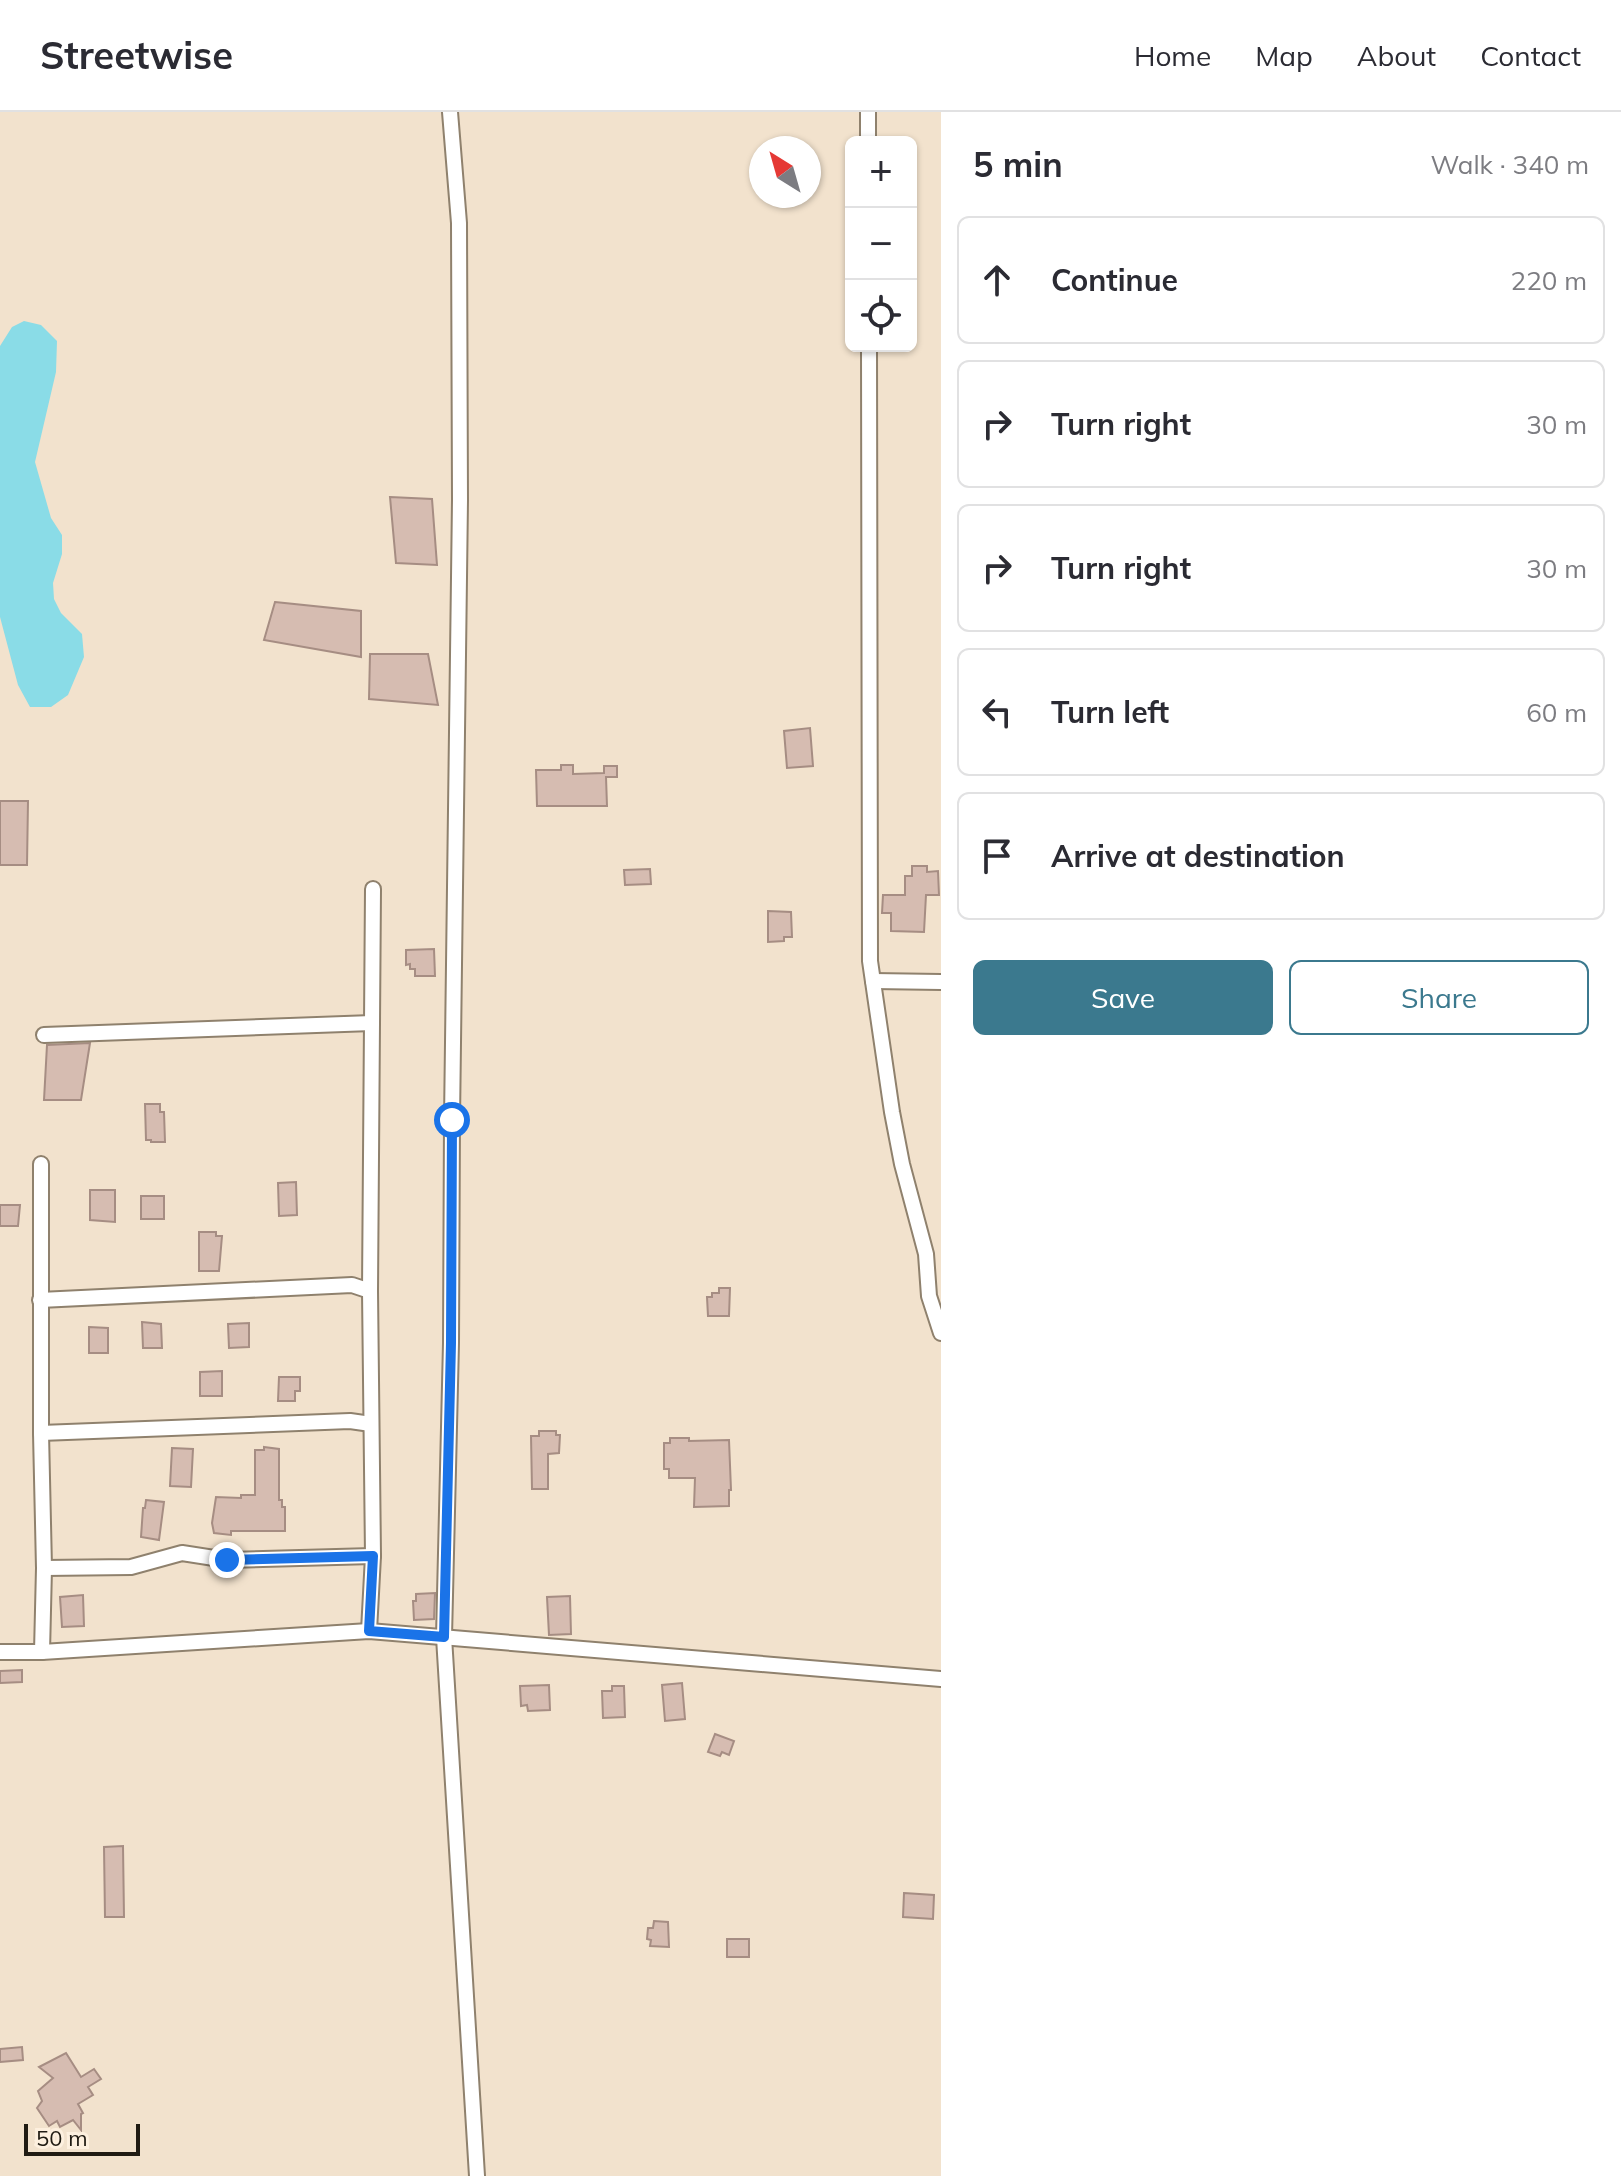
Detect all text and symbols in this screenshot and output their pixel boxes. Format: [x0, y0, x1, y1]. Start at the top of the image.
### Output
text: Streetwise [40, 31, 233, 79]
text: Home [1134, 38, 1211, 73]
text: Map [1255, 38, 1313, 73]
text: About [1357, 38, 1436, 73]
text: Contact [1480, 38, 1581, 73]
north arrow [749, 136, 821, 208]
map controls [845, 136, 917, 352]
button: + [845, 136, 917, 208]
text: 5 min [973, 143, 1063, 186]
text: Walk · 340 m [1430, 148, 1589, 181]
button: − [845, 208, 917, 280]
icon: ahead [975, 258, 1019, 302]
text: Continue [1051, 261, 1178, 299]
text: 220 m [1511, 264, 1587, 297]
button: locate [845, 280, 917, 352]
icon: right [975, 402, 1019, 446]
text: Turn right [1051, 405, 1191, 443]
text: 30 m [1526, 408, 1587, 441]
icon: right [975, 546, 1019, 590]
text: Turn right [1051, 549, 1191, 587]
text: 30 m [1526, 552, 1587, 585]
icon: left [975, 690, 1019, 734]
text: Turn left [1051, 693, 1169, 731]
text: 60 m [1526, 696, 1587, 729]
icon: arrive [975, 834, 1019, 878]
text: Arrive at destination [1051, 837, 1345, 875]
button: Save [973, 960, 1273, 1035]
button: Share [1289, 960, 1589, 1035]
route start [434, 1102, 470, 1138]
route end [209, 1542, 245, 1578]
scale bar [24, 2120, 140, 2156]
text: 50 m [36, 2124, 87, 2152]

